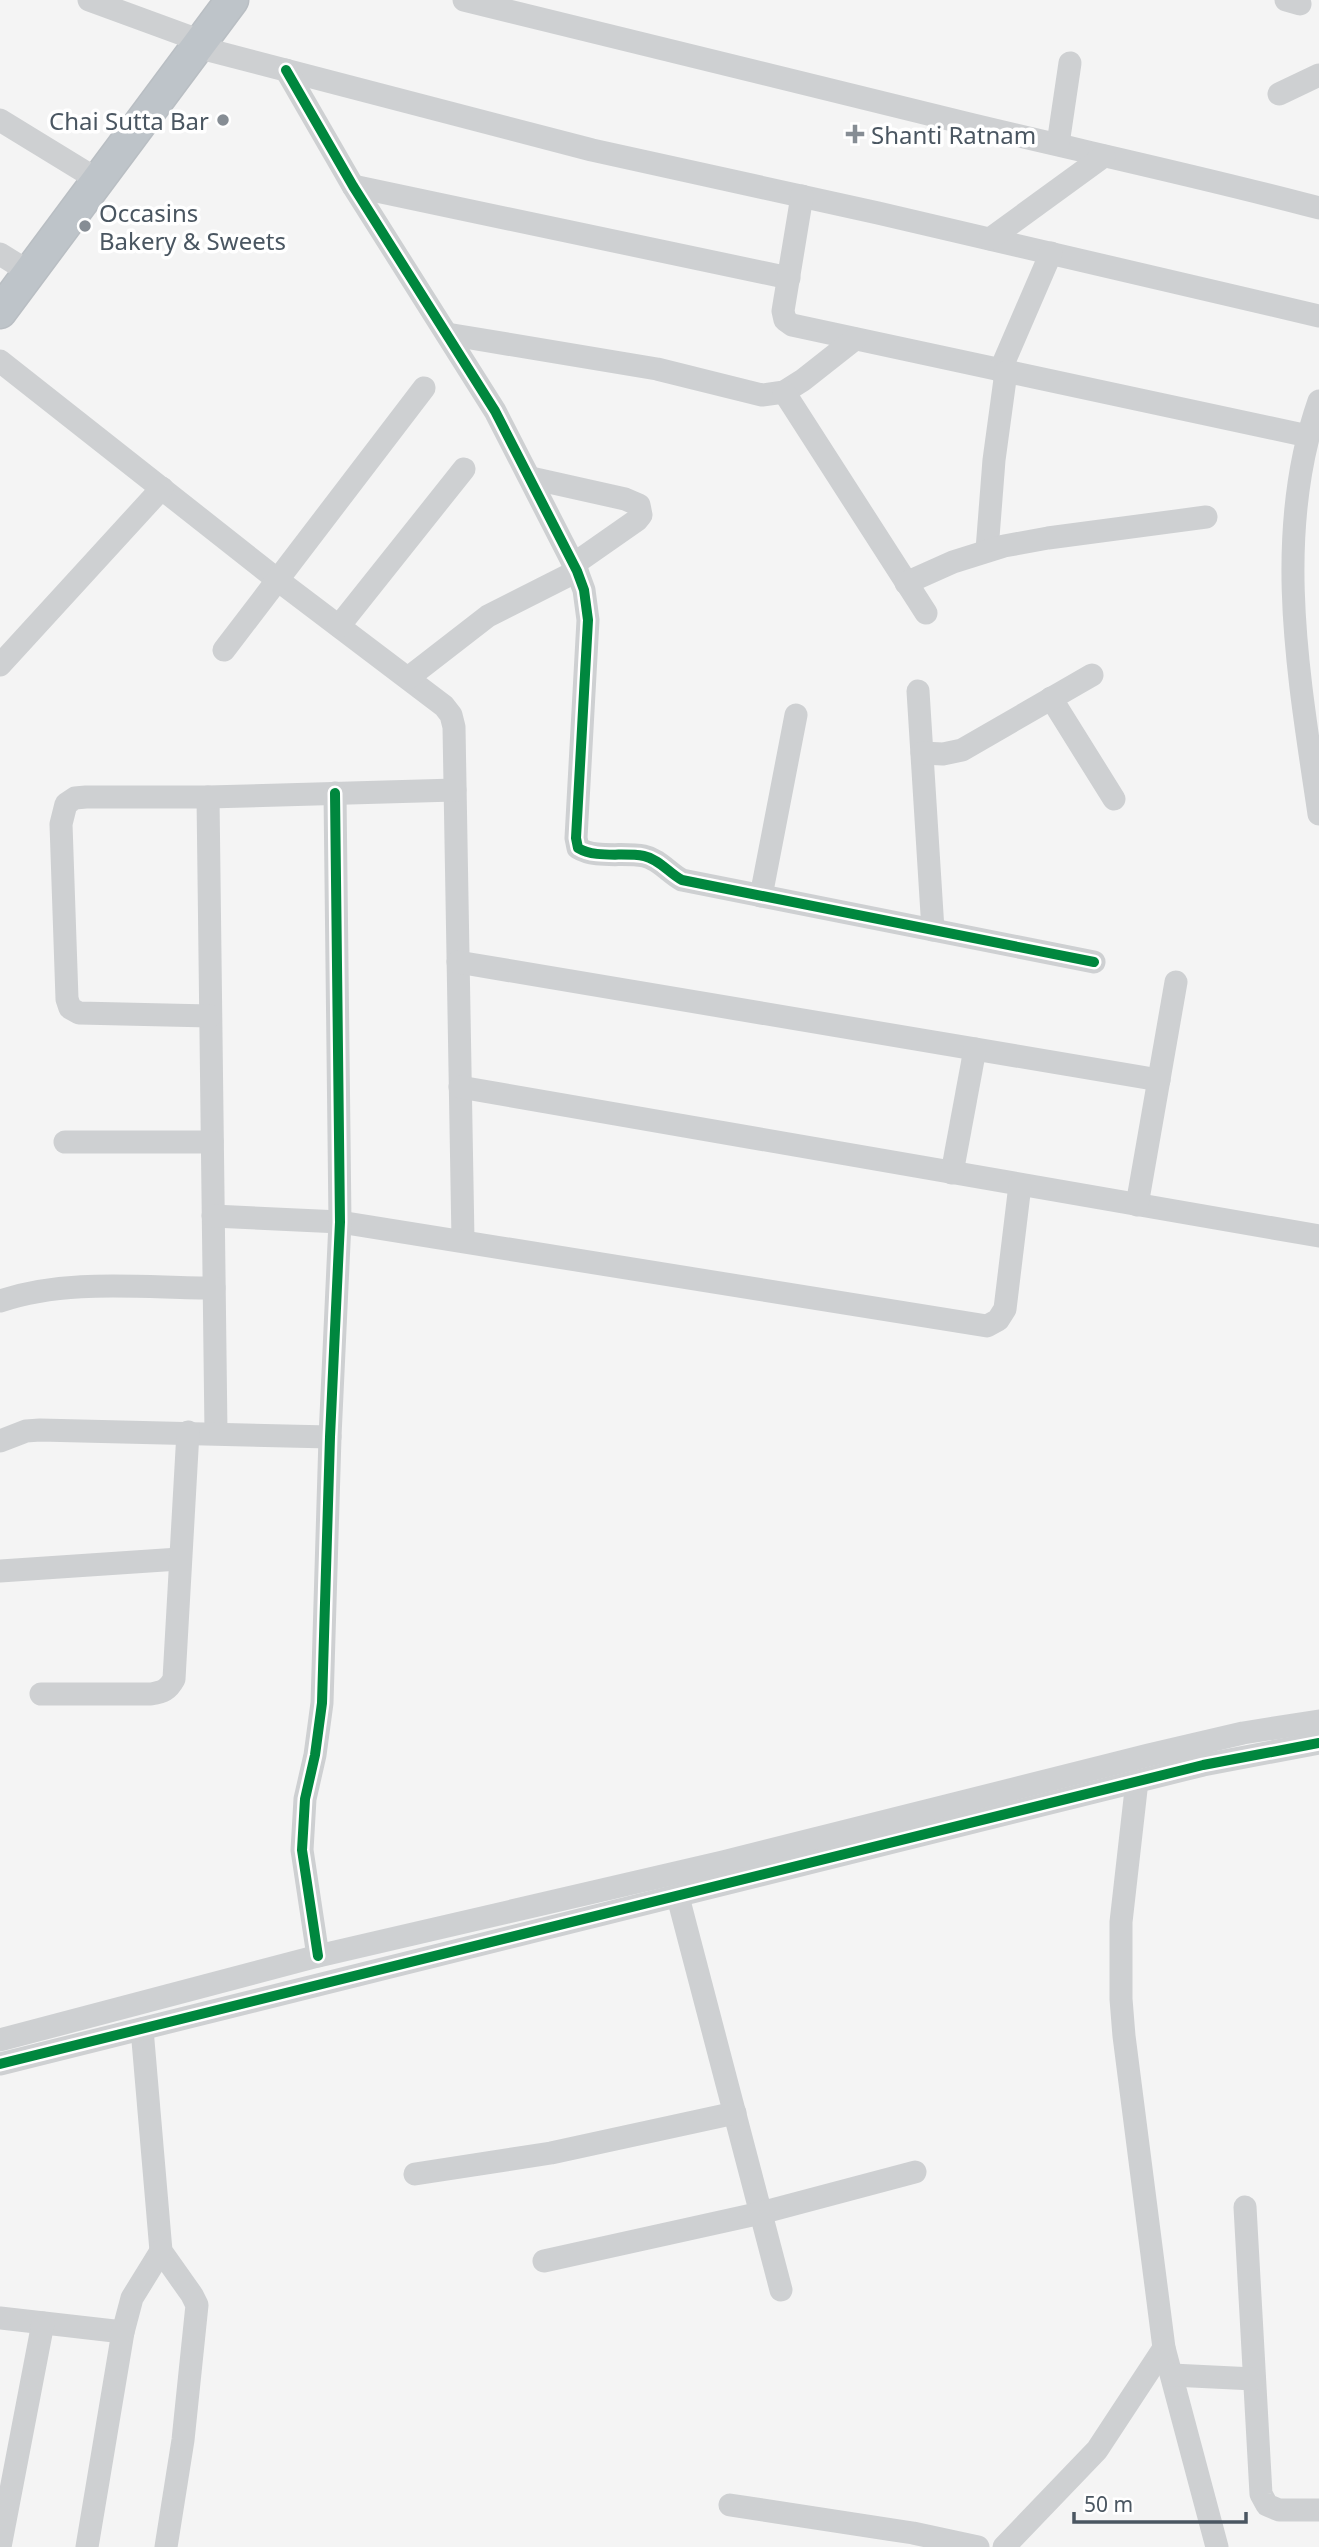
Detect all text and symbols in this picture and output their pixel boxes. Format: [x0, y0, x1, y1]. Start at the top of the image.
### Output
place label: Chai Sutta Bar [49, 104, 209, 137]
marker: Chai Sutta Bar [215, 112, 231, 128]
place label: Shanti Ratnam [871, 118, 1036, 151]
marker: Shanti Ratnam [845, 124, 865, 144]
place label: Occasins Bakery & Sweets [99, 196, 286, 257]
marker: Occasins Bakery & Sweets [77, 218, 93, 234]
scale bar [1074, 2480, 1246, 2524]
text: 50 m [1084, 2490, 1133, 2518]

